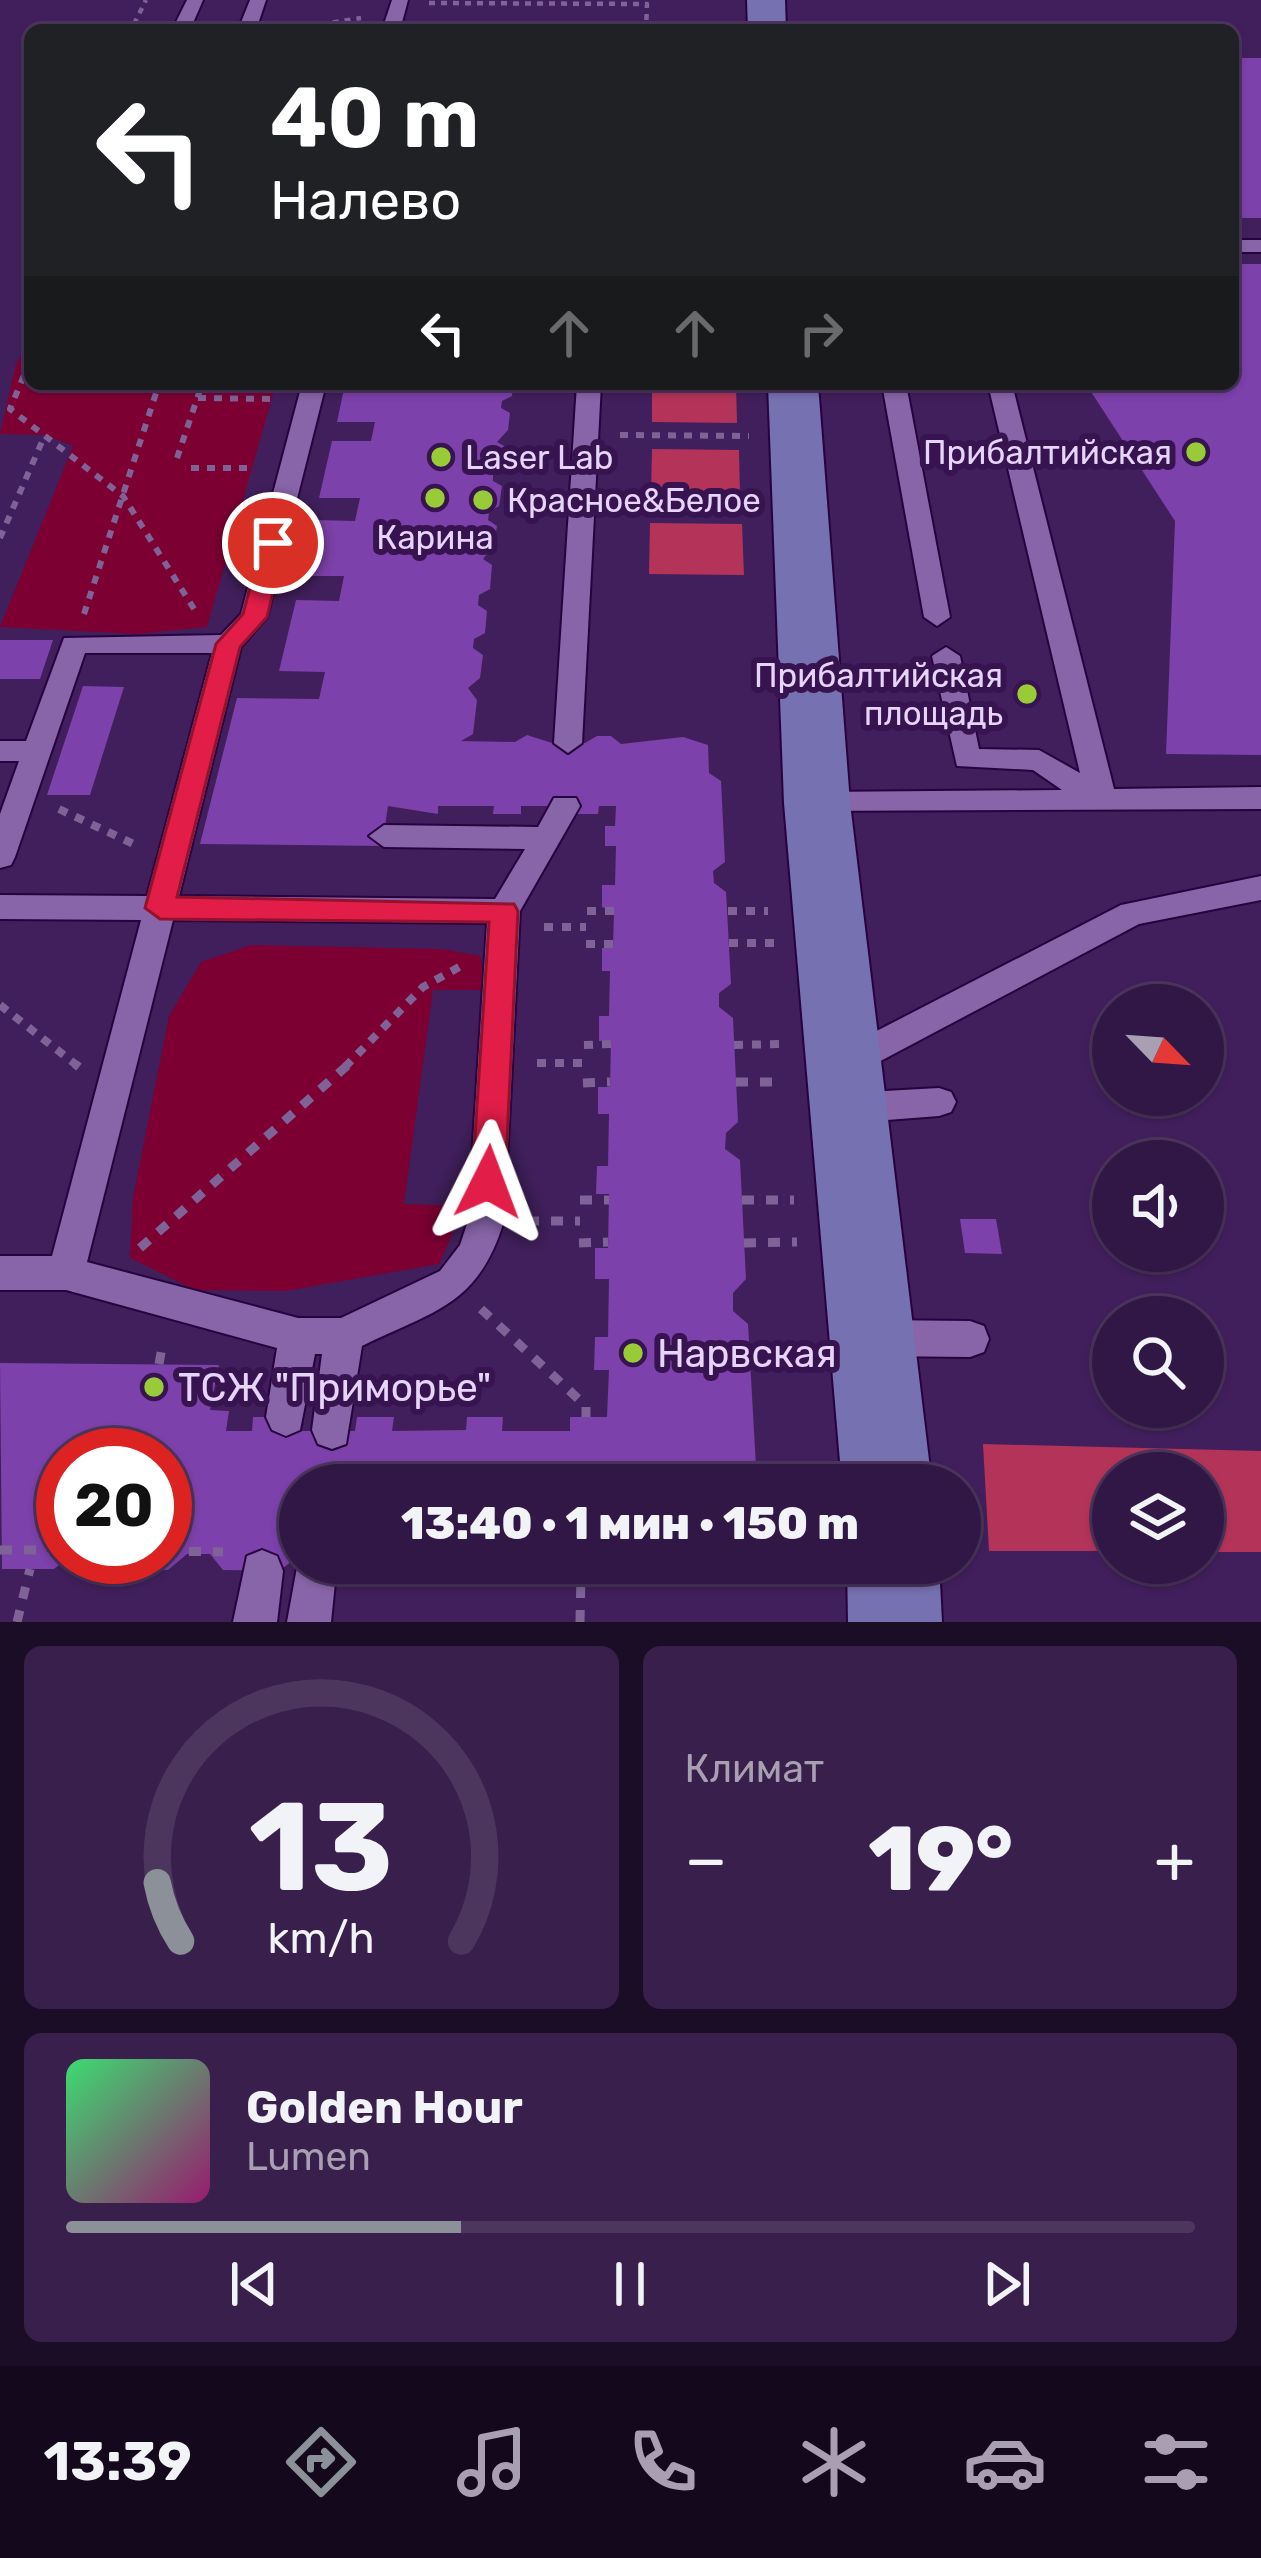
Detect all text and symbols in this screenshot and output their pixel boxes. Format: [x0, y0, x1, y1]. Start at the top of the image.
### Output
text: 40 m [270, 68, 479, 168]
icon: left [72, 72, 228, 228]
text: Налево [270, 169, 461, 233]
icon: left [410, 300, 476, 366]
icon: ahead [536, 300, 602, 366]
icon: ahead [662, 300, 728, 366]
icon: right [788, 300, 854, 366]
place label: Прибалтийская [923, 433, 1172, 472]
place label: Laser Lab [465, 438, 613, 477]
marker: Прибалтийская [1183, 439, 1209, 465]
marker: Laser Lab [428, 444, 454, 470]
place label: Красное&Белое [507, 481, 761, 520]
marker: Карина [422, 485, 448, 511]
marker: Красное&Белое [470, 487, 496, 513]
pin [222, 492, 324, 594]
icon: arrive [240, 510, 306, 576]
place label: Карина [376, 518, 494, 557]
place label: Прибалтийская площадь [754, 656, 1003, 733]
marker: Прибалтийская площадь [1014, 681, 1040, 707]
north arrow [1092, 984, 1224, 1116]
map controls [1092, 984, 1224, 1584]
position arrow [425, 1119, 551, 1245]
button: sound [1092, 1140, 1224, 1272]
button: search [1092, 1296, 1224, 1428]
place label: Нарвская [657, 1331, 837, 1377]
marker: Нарвская [620, 1340, 646, 1366]
place label: ТСЖ "Приморье" [178, 1365, 491, 1411]
marker: ТСЖ "Приморье" [141, 1374, 167, 1400]
speed limit sign: 20 [36, 1428, 192, 1584]
button: layers [1092, 1452, 1224, 1584]
text: 13:40 · 1 мин · 150 m [401, 1497, 859, 1550]
text: Климат [685, 1746, 824, 1792]
text: 13 [249, 1773, 393, 1921]
text: 19° [868, 1806, 1013, 1913]
text: − [685, 1820, 727, 1899]
text: + [1154, 1820, 1195, 1899]
text: km/h [268, 1912, 375, 1963]
text: Golden Hour [246, 2081, 523, 2134]
text: Lumen [246, 2134, 371, 2180]
icon: previous [221, 2251, 287, 2317]
icon: pause [597, 2251, 663, 2317]
icon: next [974, 2251, 1040, 2317]
icon: directions [279, 2420, 363, 2504]
icon: music [450, 2420, 534, 2504]
icon: phone [621, 2420, 705, 2504]
icon: climate [792, 2420, 876, 2504]
icon: car [963, 2420, 1047, 2504]
icon: filters [1134, 2420, 1218, 2504]
text: 13:39 [43, 2430, 192, 2494]

